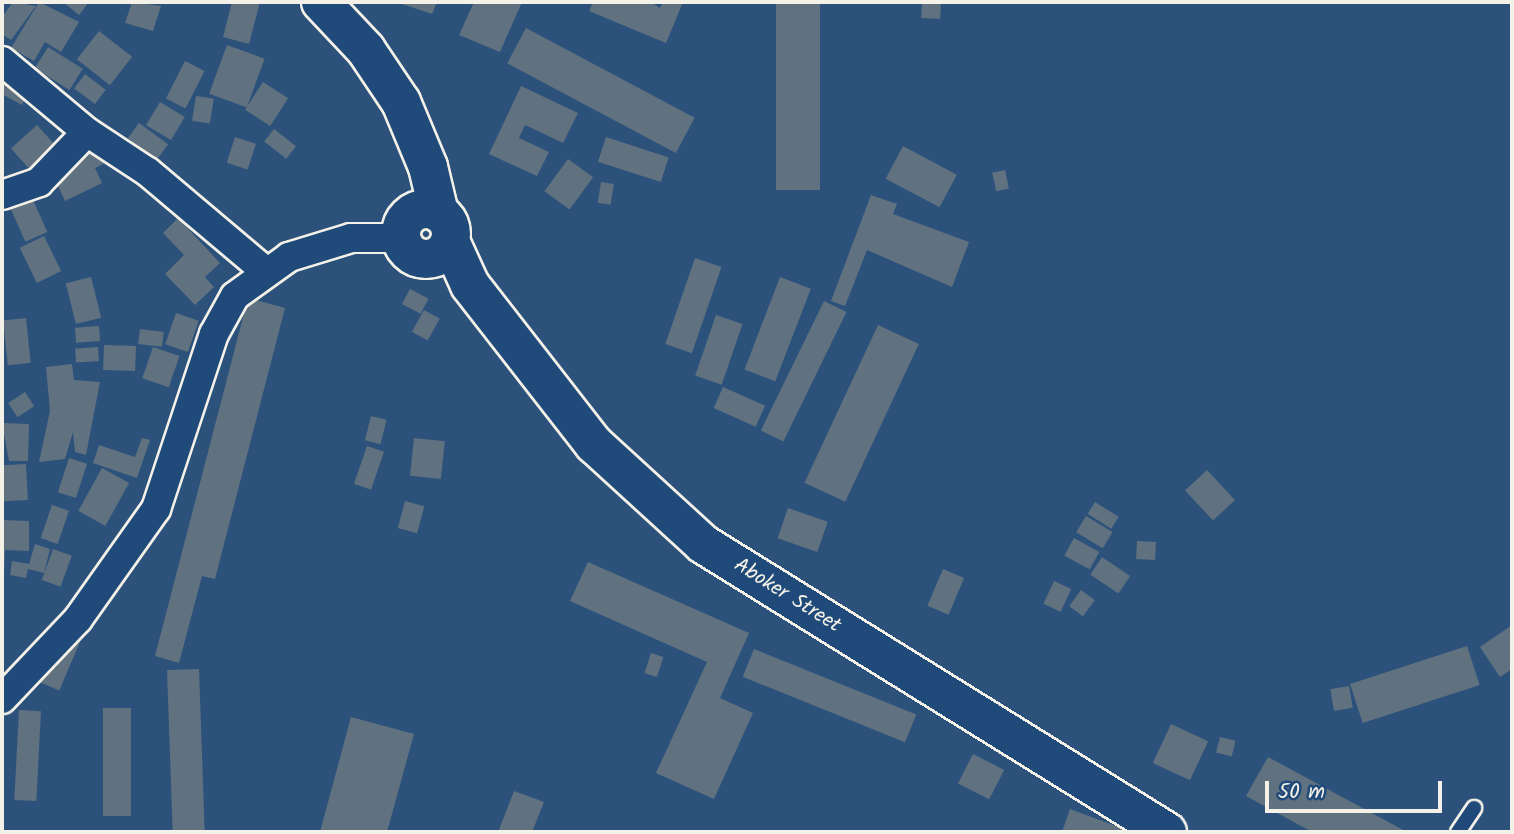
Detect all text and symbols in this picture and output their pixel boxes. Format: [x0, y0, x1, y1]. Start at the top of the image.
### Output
street label: Aboker Street [729, 553, 845, 639]
scale bar [1269, 768, 1446, 812]
text: 50 m [1278, 776, 1325, 809]

